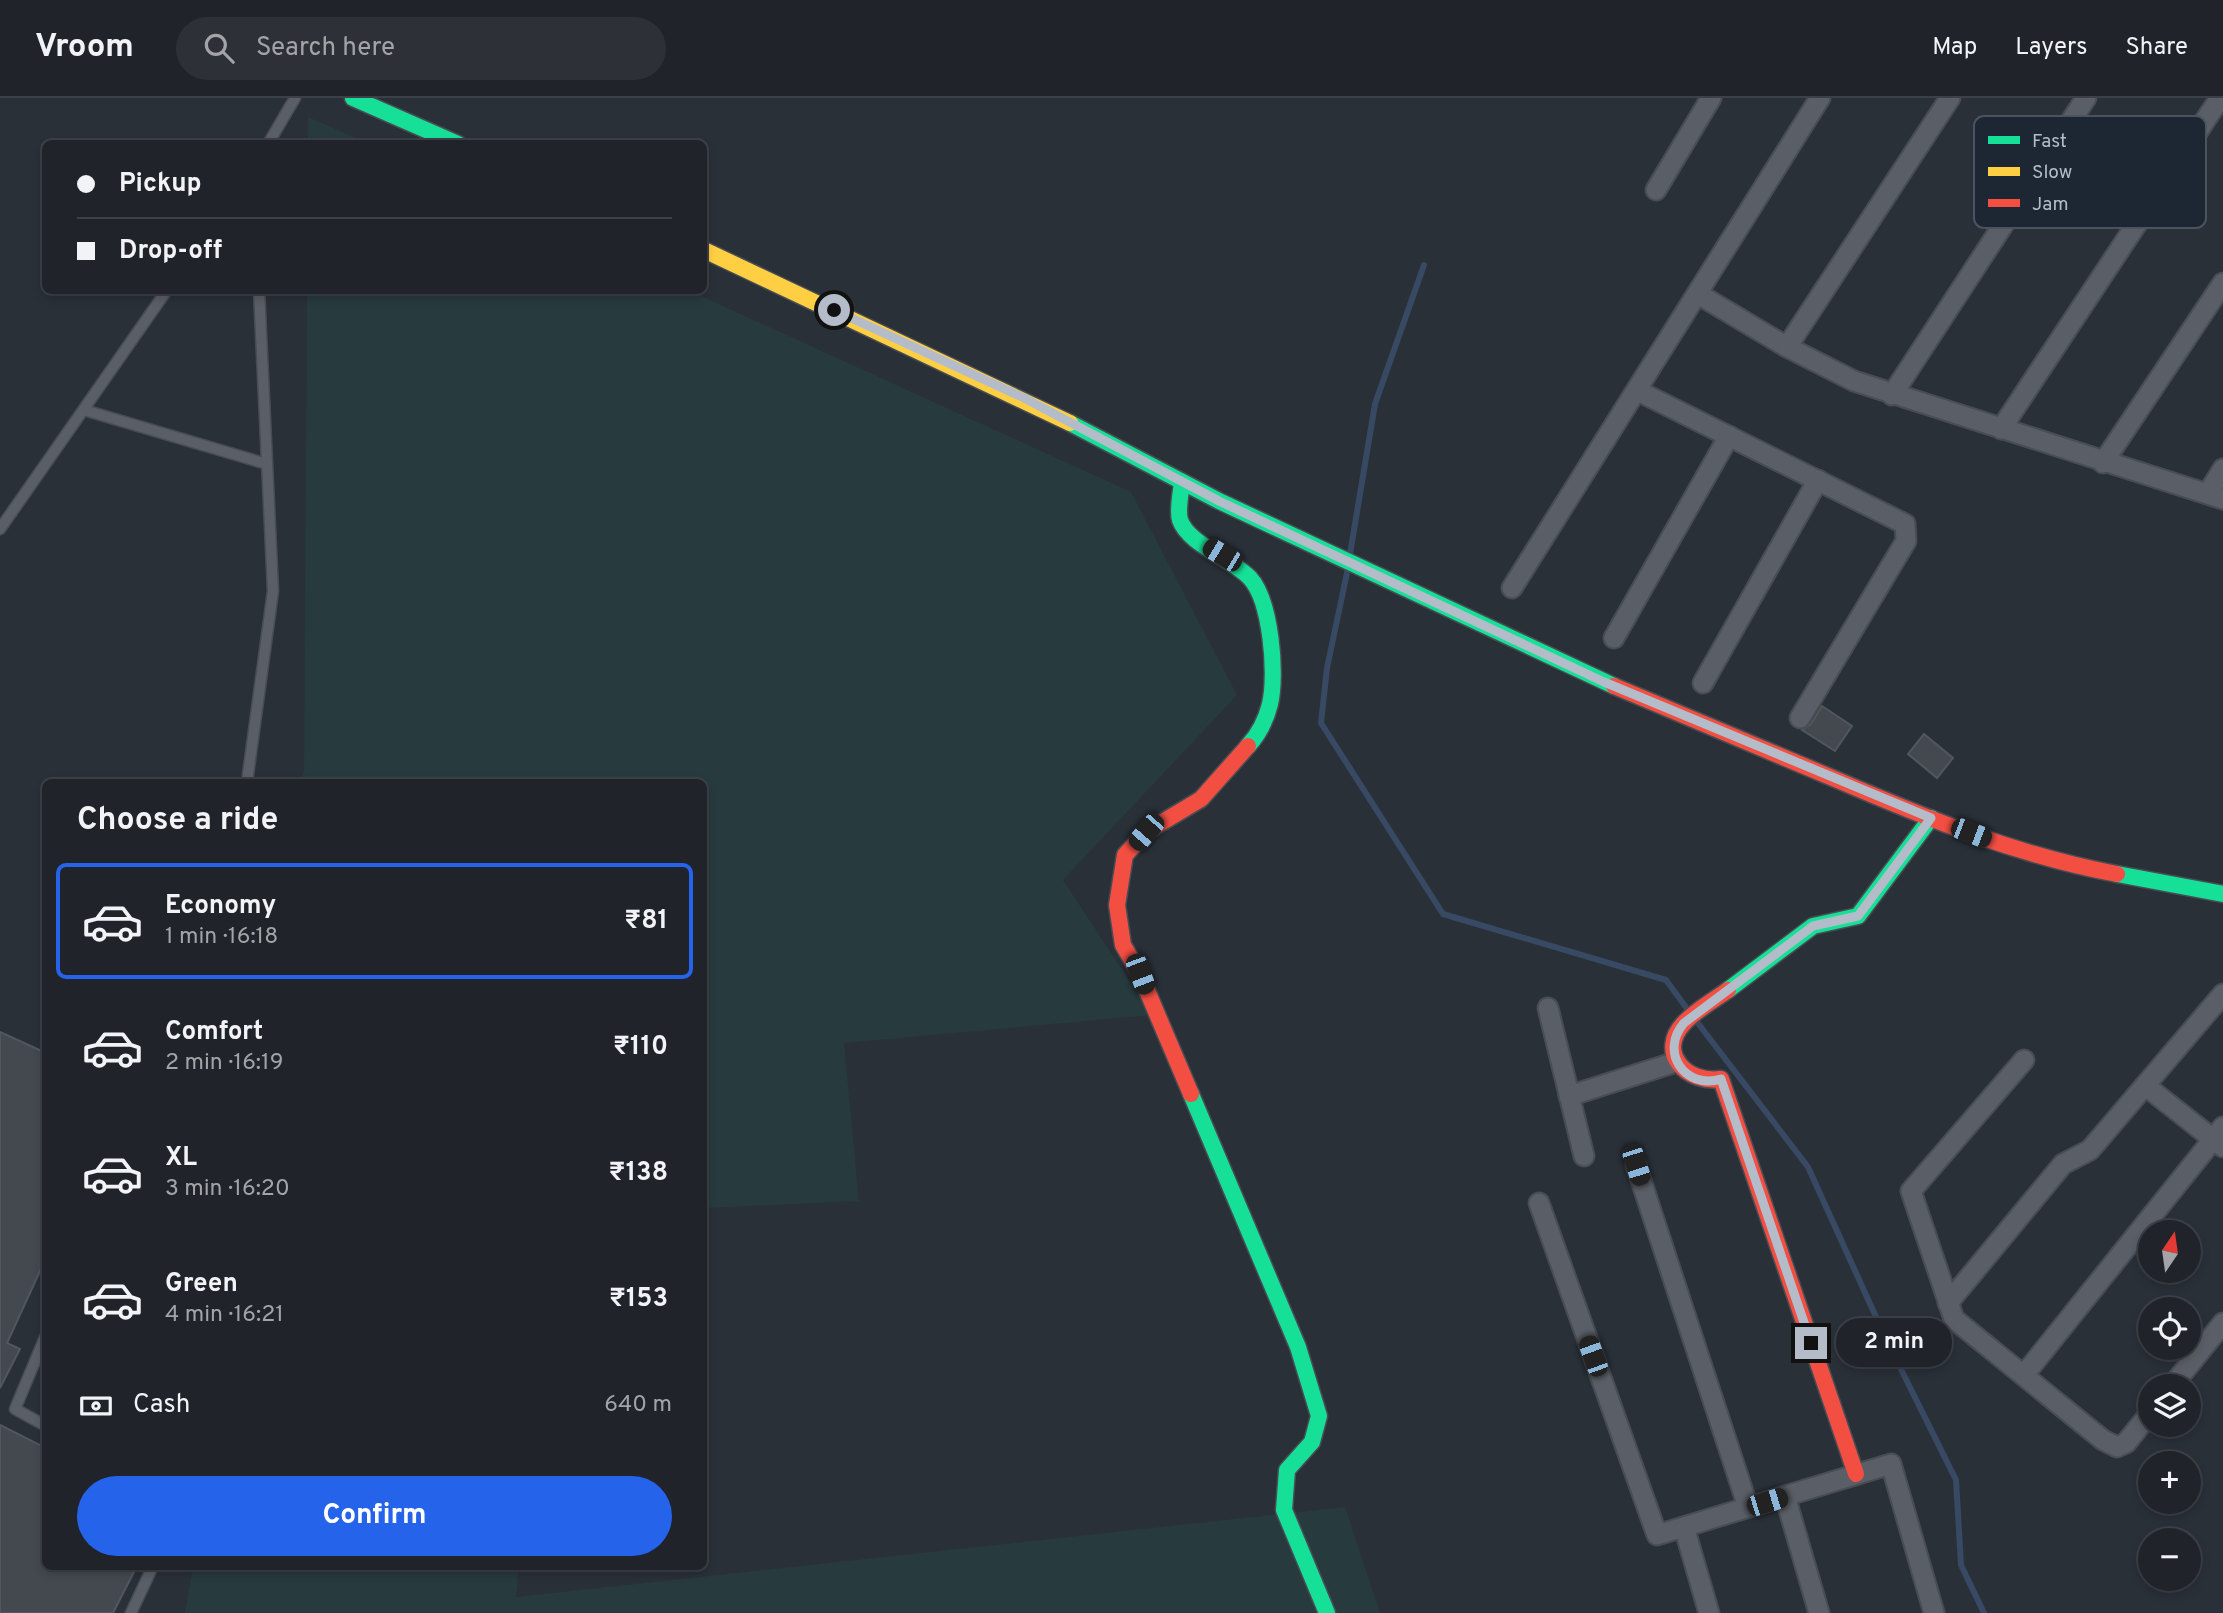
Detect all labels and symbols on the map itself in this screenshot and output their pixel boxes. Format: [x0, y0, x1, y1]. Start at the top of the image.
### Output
legend [1974, 116, 2206, 228]
text: Fast [2032, 130, 2067, 154]
text: Slow [2032, 161, 2072, 185]
text: Jam [2032, 193, 2069, 217]
route start [818, 294, 850, 326]
car [1199, 535, 1246, 575]
car [1125, 809, 1168, 855]
car [1948, 816, 1995, 850]
car [1123, 951, 1158, 997]
car [1620, 1142, 1653, 1188]
north arrow [2138, 1220, 2202, 1283]
callout: 2 min [1836, 1318, 1951, 1368]
route end [1795, 1327, 1827, 1359]
car [1576, 1333, 1611, 1379]
car [1744, 1486, 1791, 1518]

